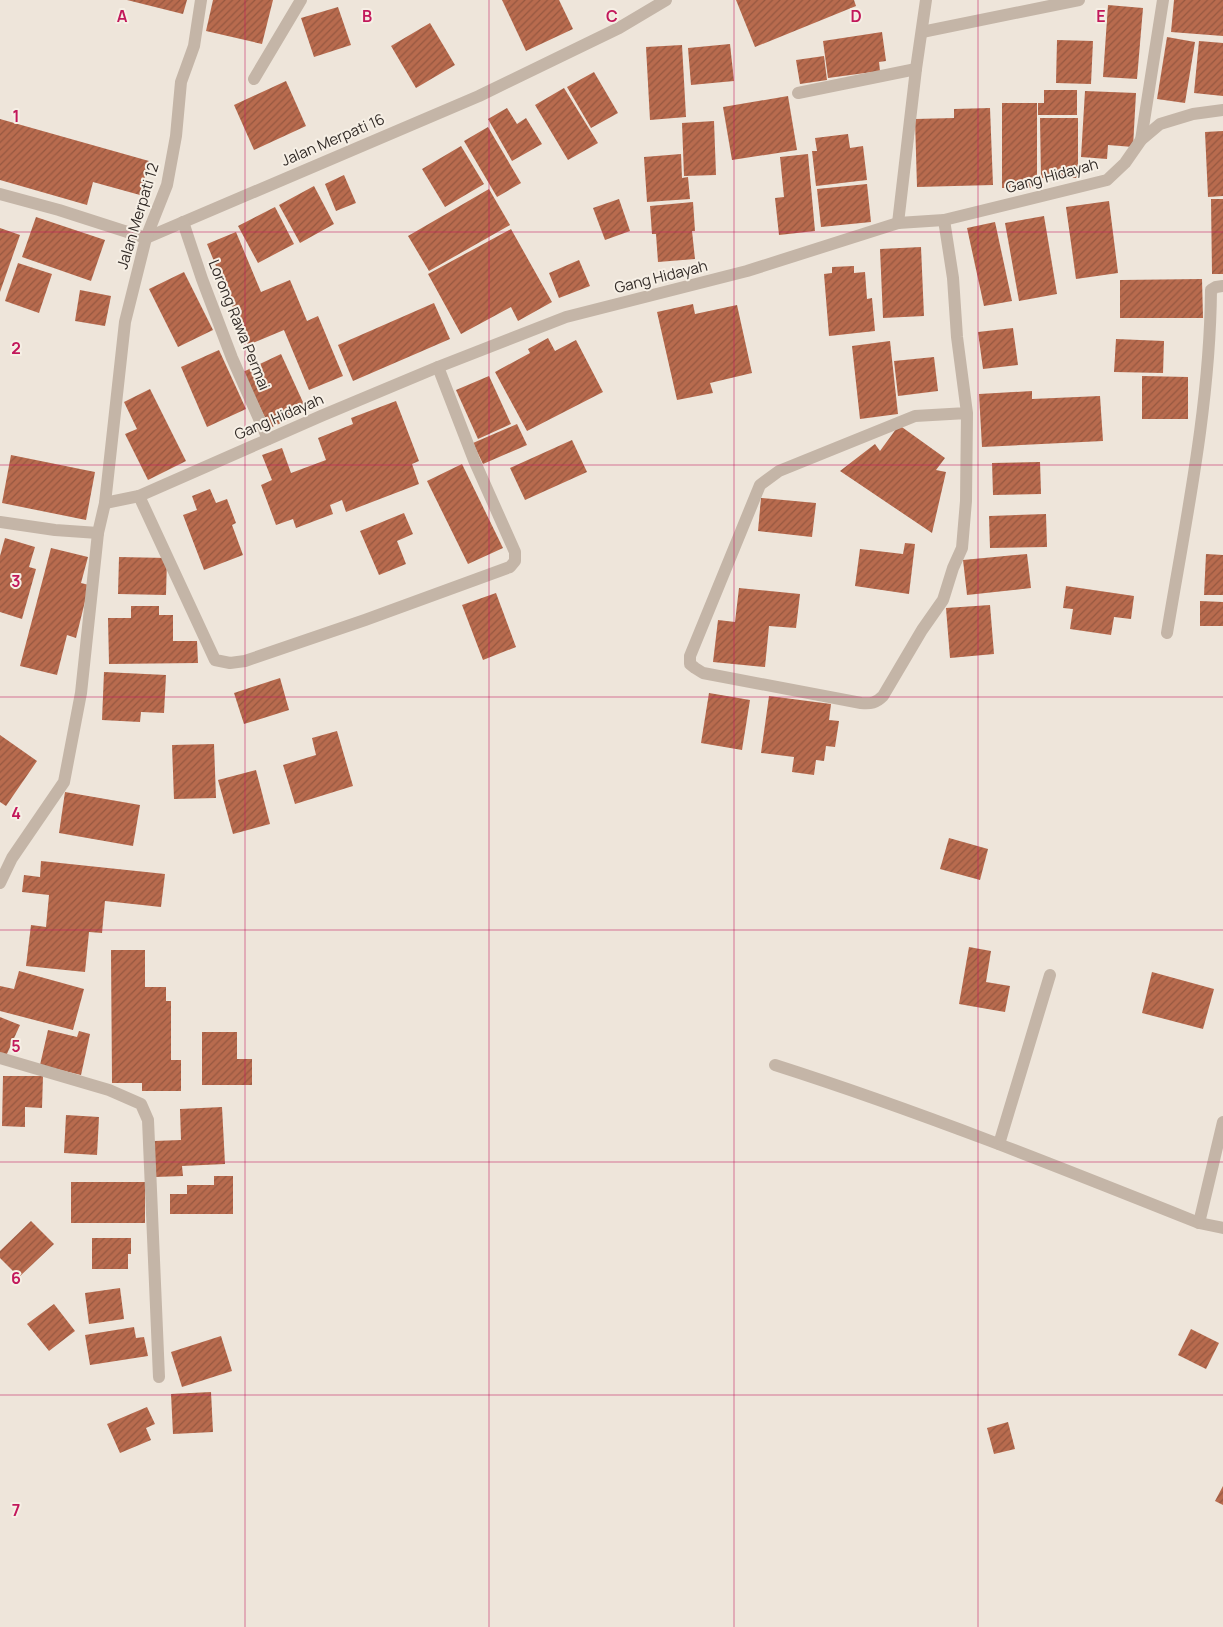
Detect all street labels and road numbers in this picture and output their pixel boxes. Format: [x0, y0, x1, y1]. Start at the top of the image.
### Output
street label: Jalan Merpati 16 [278, 108, 388, 171]
street label: Gang Hidayah [1003, 153, 1101, 198]
street label: Jalan Merpati 12 [111, 160, 164, 271]
street label: Gang Hidayah [612, 255, 710, 298]
street label: Lorong Rawa Permai [204, 256, 275, 393]
street label: Gang Hidayah [231, 388, 327, 445]

